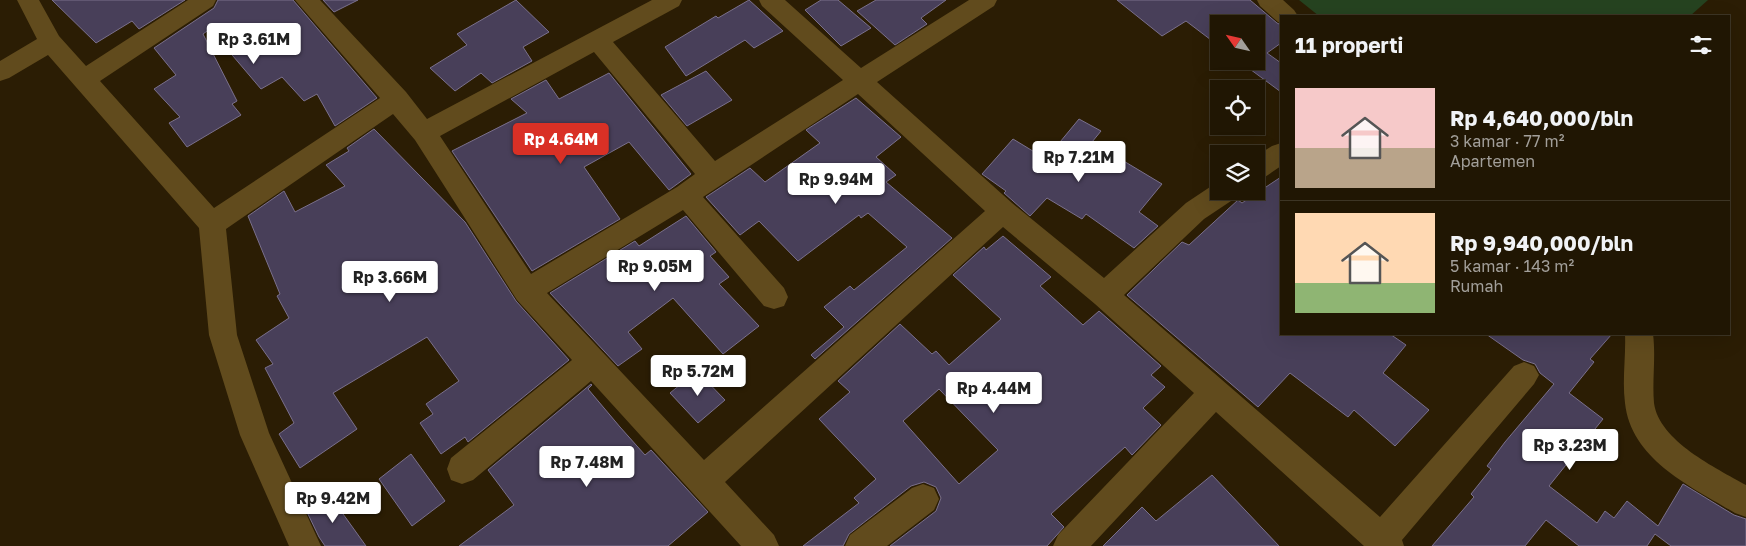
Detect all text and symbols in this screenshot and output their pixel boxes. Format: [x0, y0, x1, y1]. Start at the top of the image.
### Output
north arrow [1210, 15, 1265, 70]
map controls [1210, 15, 1265, 200]
pin: Rp 3.61M [202, 22, 306, 65]
text: Rp 3.61M [218, 29, 290, 49]
icon: filters [1687, 31, 1715, 59]
text: 11 properti [1295, 32, 1403, 58]
button: locate [1210, 80, 1265, 135]
text: Rp 4,640,000/bln [1450, 105, 1633, 131]
icon: home [1335, 108, 1395, 168]
pin: Rp 4.64M [509, 122, 613, 165]
text: Rp 4.64M [524, 129, 598, 149]
text: 3 kamar · 77 m² [1450, 131, 1564, 151]
pin: Rp 7.21M [1027, 140, 1131, 183]
button: layers [1210, 145, 1265, 200]
text: Rp 7.21M [1043, 147, 1115, 167]
text: Apartemen [1450, 151, 1535, 171]
pin: Rp 9.94M [784, 162, 888, 205]
text: Rp 9.94M [799, 169, 873, 189]
text: Rp 9,940,000/bln [1450, 230, 1633, 256]
icon: home [1335, 233, 1395, 293]
pin: Rp 9.05M [603, 250, 707, 292]
text: Rp 9.05M [618, 256, 692, 276]
text: 5 kamar · 143 m² [1450, 256, 1574, 276]
pin: Rp 3.66M [338, 260, 442, 303]
text: Rp 3.66M [353, 267, 427, 287]
text: Rumah [1450, 276, 1503, 296]
pin: Rp 5.72M [646, 354, 750, 397]
text: Rp 5.72M [662, 361, 734, 381]
pin: Rp 4.44M [942, 372, 1046, 414]
text: Rp 4.44M [957, 378, 1031, 398]
pin: Rp 3.23M [1518, 428, 1622, 471]
text: Rp 3.23M [1533, 435, 1607, 455]
pin: Rp 7.48M [535, 446, 639, 488]
text: Rp 7.48M [550, 452, 624, 472]
pin: Rp 9.42M [281, 482, 385, 524]
text: Rp 9.42M [296, 488, 370, 508]

